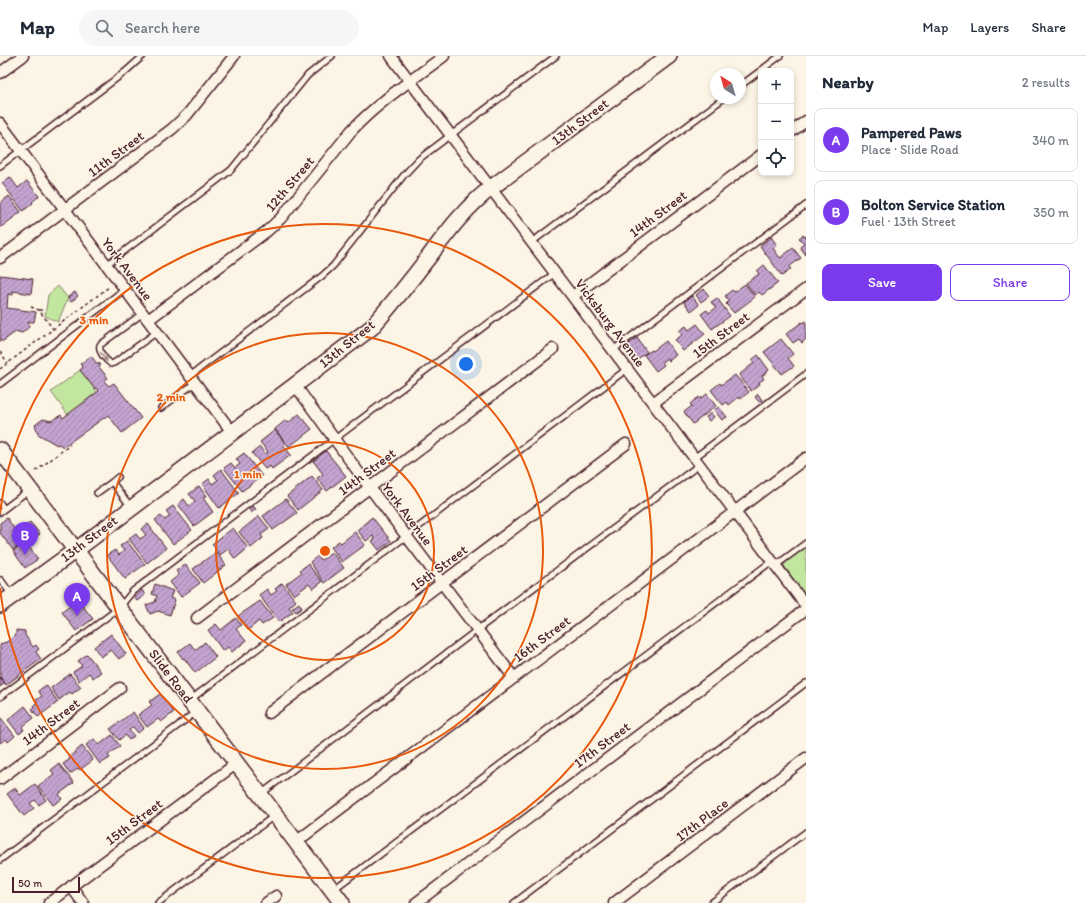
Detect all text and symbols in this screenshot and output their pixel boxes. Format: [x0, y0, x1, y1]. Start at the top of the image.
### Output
search box [79, 10, 359, 46]
text: Map [20, 16, 55, 39]
icon: search [93, 17, 115, 39]
text: Search here [125, 19, 200, 37]
text: Map [923, 19, 948, 36]
text: Layers [970, 19, 1009, 36]
text: Share [1031, 19, 1066, 36]
north arrow [710, 68, 746, 104]
map controls [758, 68, 794, 176]
button: + [758, 68, 794, 104]
text: Nearby [822, 72, 874, 92]
text: 2 results [1022, 75, 1070, 90]
street label: 13th Street [548, 95, 612, 149]
button: − [758, 104, 794, 140]
text: Pampered Paws [861, 124, 962, 142]
street label: 11th Street [85, 127, 147, 181]
text: A [832, 133, 840, 148]
text: 340 m [1032, 133, 1069, 148]
button: locate [758, 140, 794, 176]
text: Place · Slide Road [861, 142, 959, 157]
street label: 12th Street [262, 153, 318, 215]
street label: 14th Street [626, 187, 690, 241]
text: Bolton Service Station [861, 196, 1005, 214]
text: B [832, 205, 840, 220]
text: 350 m [1033, 205, 1069, 220]
text: Fuel · 13th Street [861, 214, 956, 229]
street label: York Avenue [98, 234, 156, 304]
button: Save [822, 264, 942, 301]
button: Share [950, 264, 1070, 301]
street label: Vicksburg Avenue [571, 275, 649, 371]
street label: 15th Street [689, 308, 753, 362]
text: 3 min [80, 313, 109, 327]
street label: 13th Street [316, 316, 378, 372]
one-way arrow [100, 351, 109, 362]
your location [456, 354, 476, 374]
text: 2 min [157, 390, 186, 404]
street label: 14th Street [335, 445, 399, 499]
text: 1 min [234, 467, 263, 481]
street label: York Avenue [378, 479, 436, 549]
street label: 13th Street [57, 512, 121, 566]
pin: B [12, 522, 38, 555]
street label: 15th Street [407, 541, 471, 595]
centre of rings [318, 544, 332, 558]
pin: A [64, 583, 90, 616]
street label: 16th Street [510, 612, 574, 666]
street label: Slide Road [145, 646, 197, 707]
street label: 14th Street [19, 695, 83, 749]
street label: 17th Street [570, 718, 634, 772]
street label: 15th Street [102, 795, 166, 849]
street label: 17th Place [672, 795, 732, 845]
scale bar [12, 875, 80, 894]
text: 50 m [18, 877, 42, 890]

